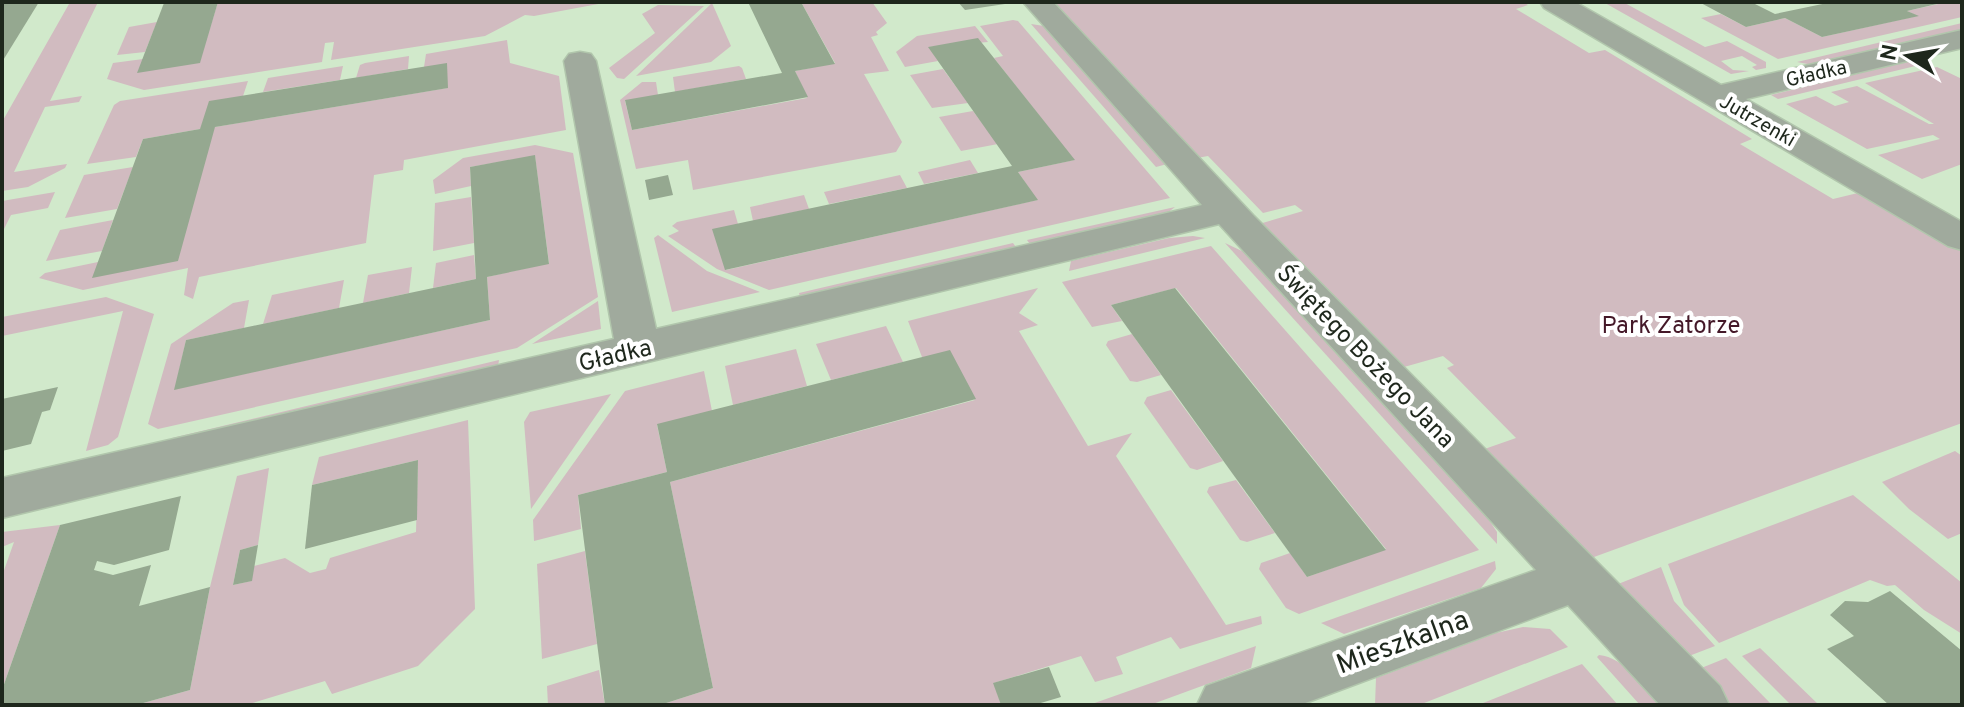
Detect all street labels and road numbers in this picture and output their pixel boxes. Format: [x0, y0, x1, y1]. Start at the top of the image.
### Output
street label: Gładka [1783, 55, 1849, 95]
street label: Jutrzenki [1714, 89, 1800, 154]
street label: Świętego Bożego Jana [1269, 258, 1461, 455]
street label: Gładka [576, 334, 655, 380]
street label: Mieszkalna [1332, 603, 1474, 684]

